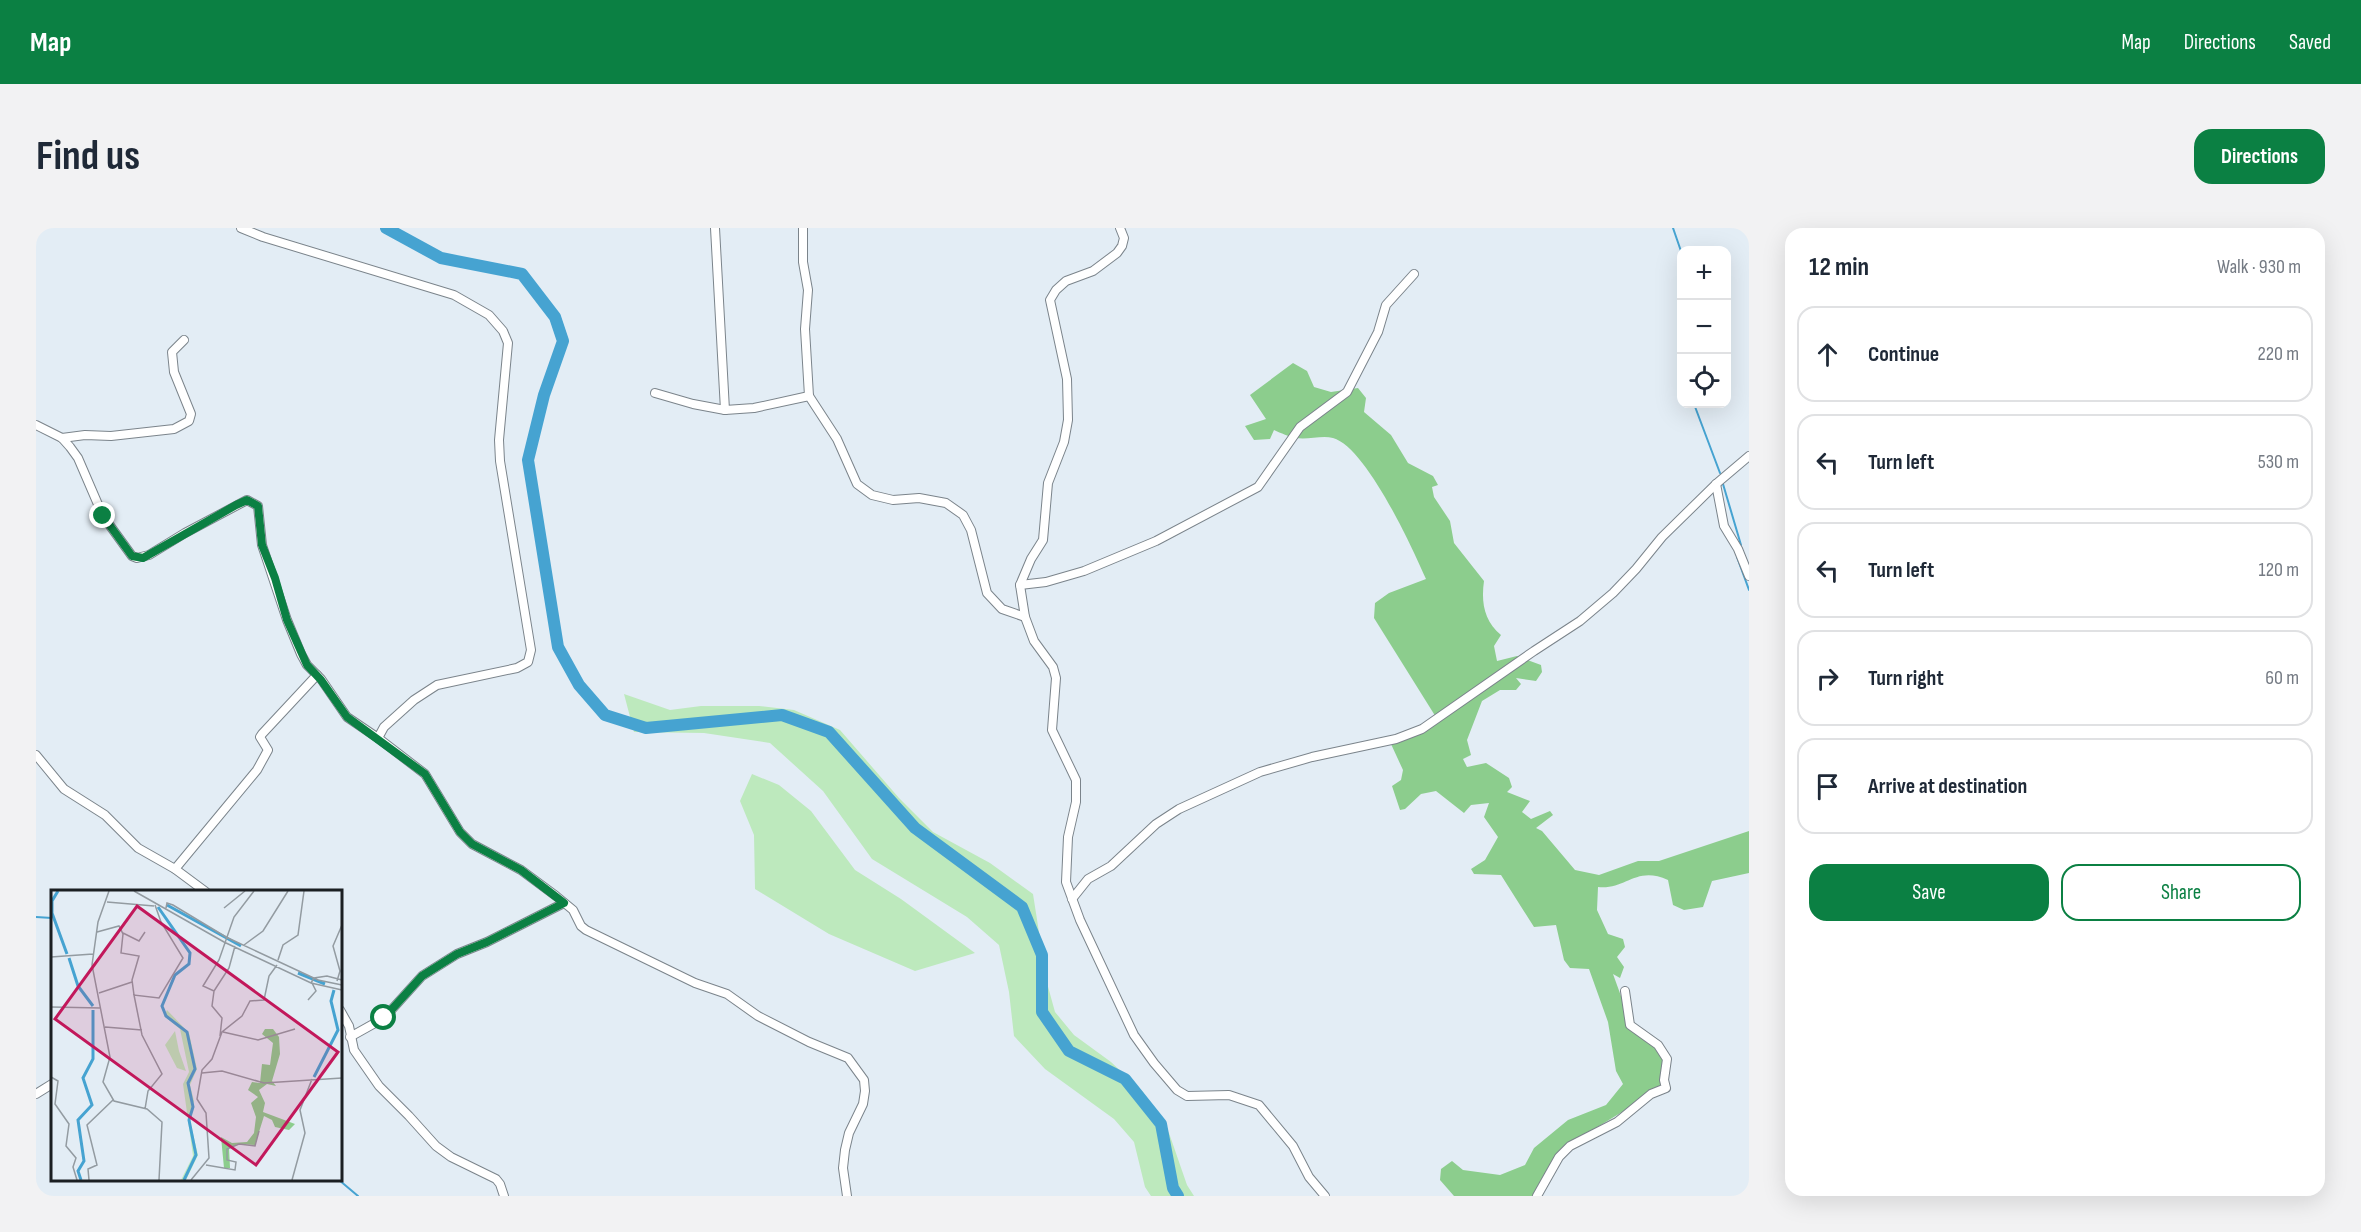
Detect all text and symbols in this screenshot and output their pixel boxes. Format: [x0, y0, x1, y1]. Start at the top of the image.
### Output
text: Map [30, 26, 71, 59]
text: Map [2121, 30, 2151, 55]
text: Directions [2184, 30, 2256, 55]
text: Saved [2289, 30, 2331, 55]
button: Directions [2194, 129, 2325, 184]
text: Find us [36, 131, 140, 182]
map controls [1677, 246, 1731, 408]
button: + [1677, 246, 1731, 300]
text: 12 min [1809, 252, 1869, 283]
text: Walk · 930 m [2217, 255, 2301, 279]
button: − [1677, 300, 1731, 354]
icon: ahead [1811, 338, 1844, 371]
text: Continue [1868, 341, 1939, 368]
text: 220 m [2258, 342, 2299, 366]
button: locate [1677, 354, 1731, 408]
icon: left [1811, 446, 1844, 479]
text: Turn left [1868, 449, 1934, 476]
text: 530 m [2258, 450, 2299, 474]
route end [89, 502, 115, 528]
icon: left [1811, 554, 1844, 587]
text: Turn left [1868, 557, 1934, 584]
text: 120 m [2259, 558, 2299, 582]
icon: right [1811, 662, 1844, 695]
text: Turn right [1868, 665, 1944, 692]
text: 60 m [2265, 666, 2299, 690]
icon: arrive [1811, 770, 1844, 803]
text: Arrive at destination [1868, 773, 2027, 800]
button: Save [1809, 864, 2049, 921]
button: Share [2061, 864, 2301, 921]
inset map [51, 890, 342, 1181]
route start [370, 1004, 396, 1030]

